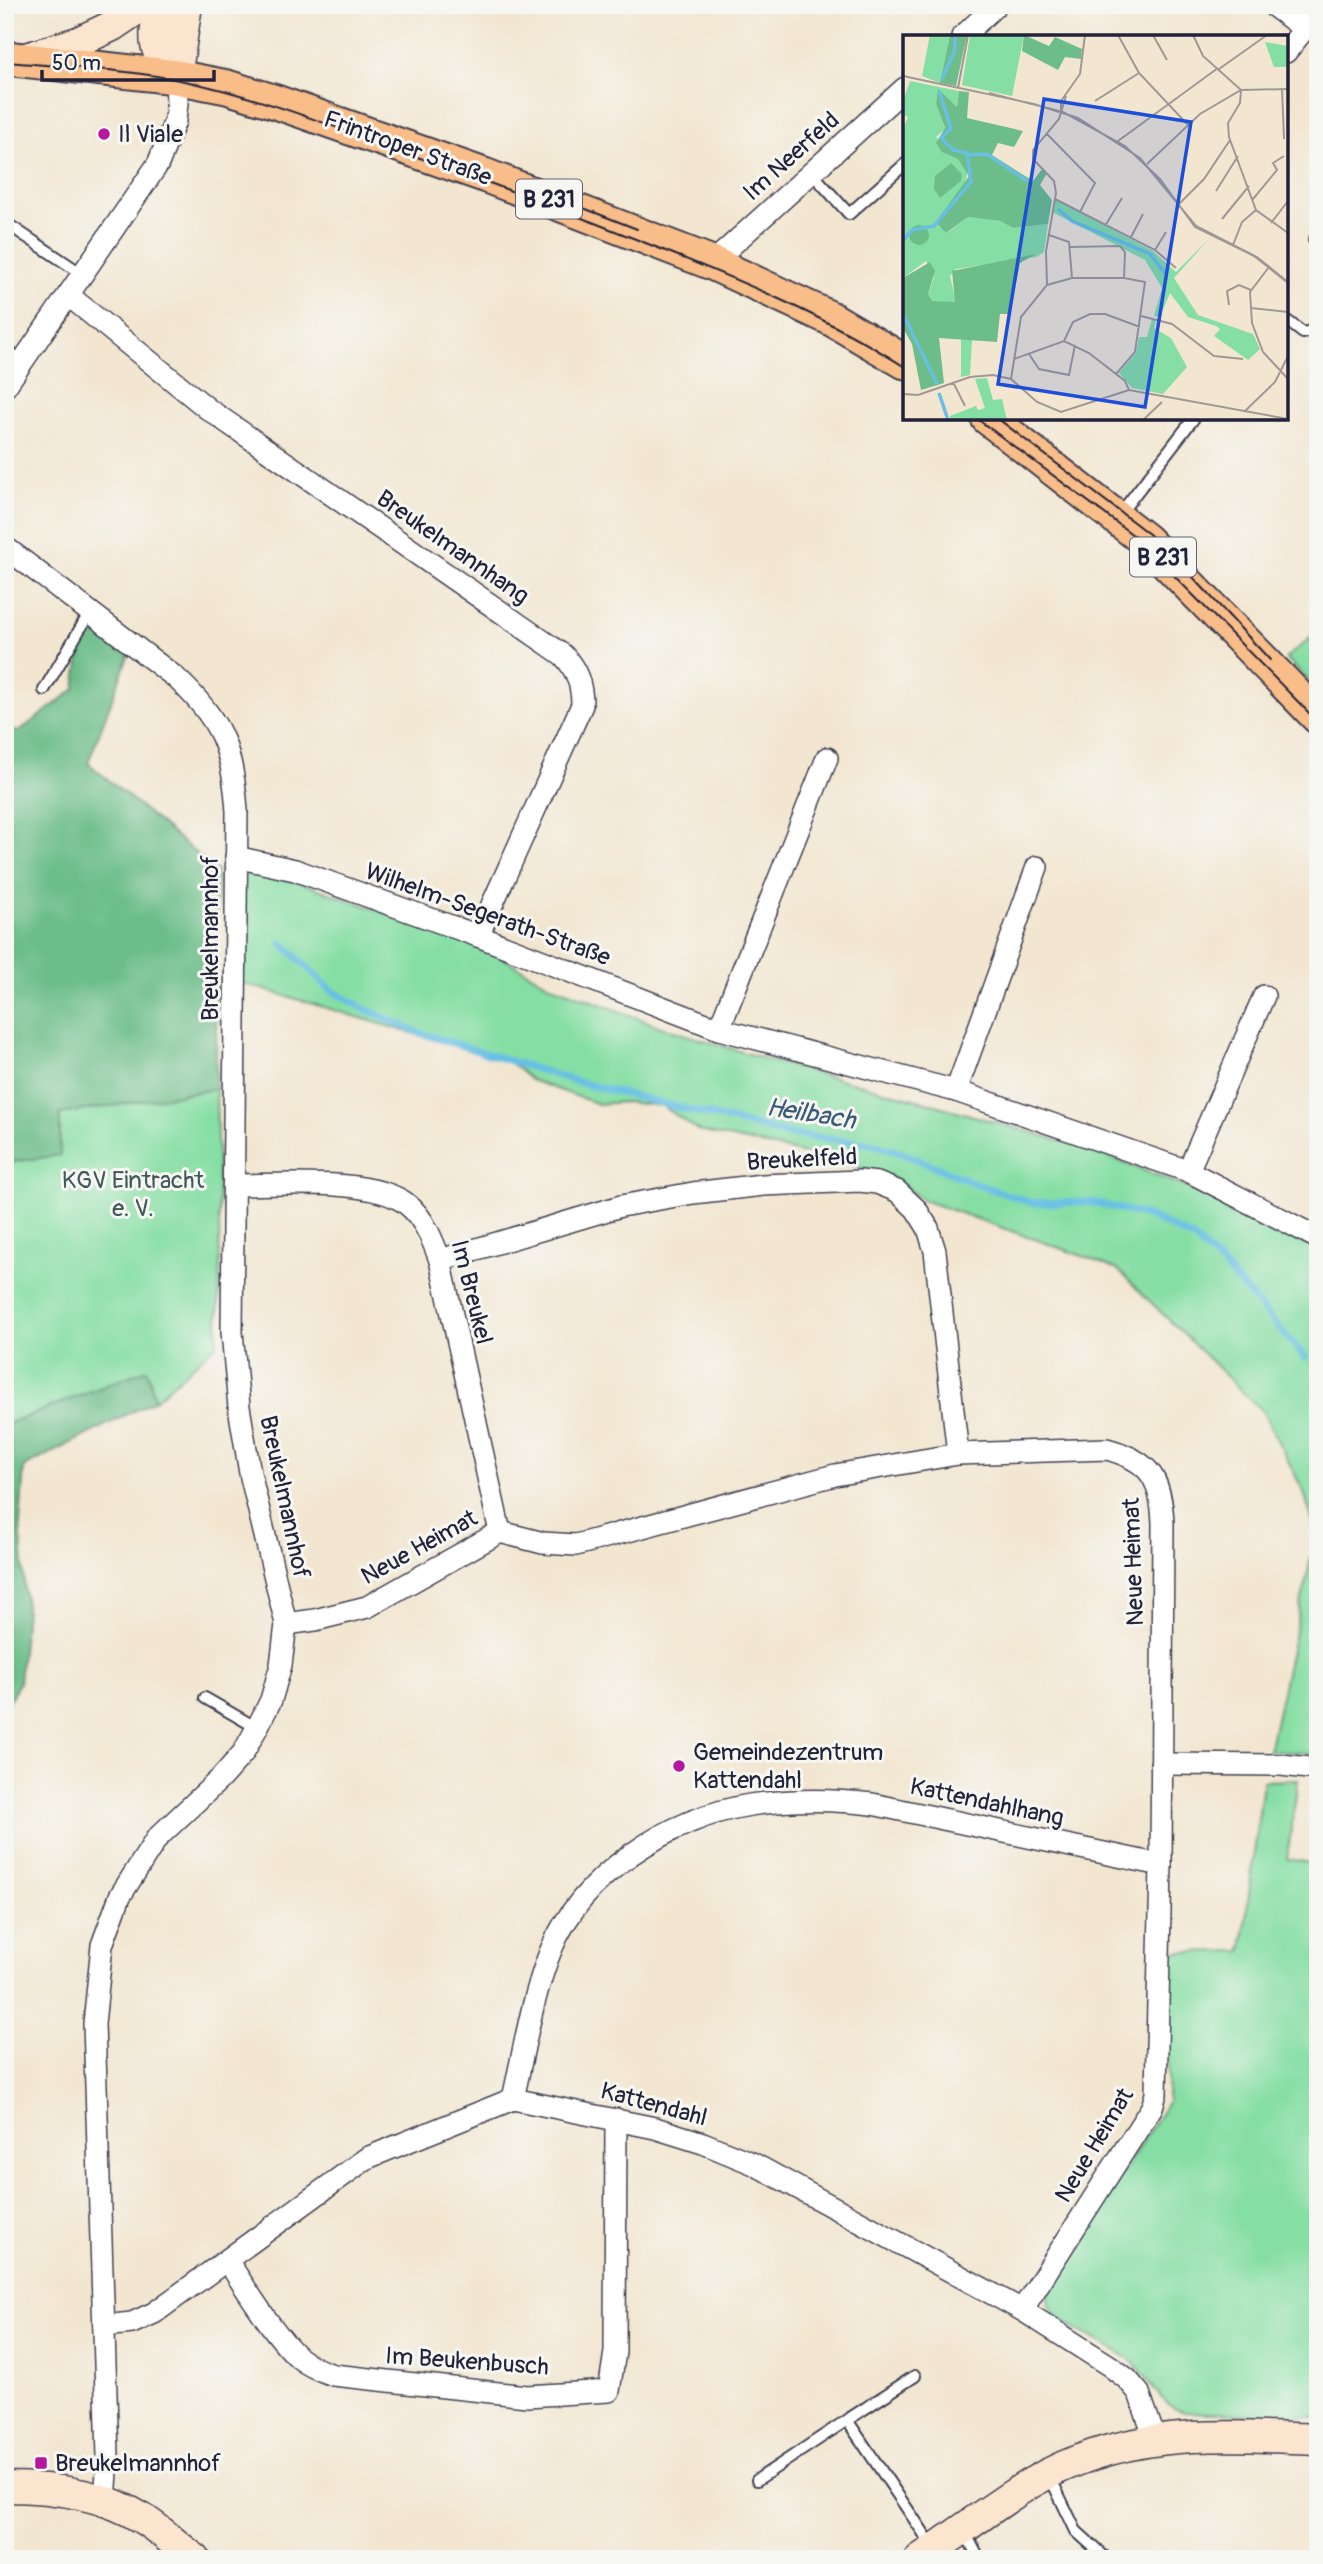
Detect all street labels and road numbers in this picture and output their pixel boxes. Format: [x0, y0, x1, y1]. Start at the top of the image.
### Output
street label: Frintroper Straße [320, 105, 496, 192]
street label: Im Neerfeld [737, 106, 845, 207]
road number: B 231 [516, 180, 582, 218]
street label: Breukelmannhang [371, 484, 535, 611]
road number: B 231 [1130, 538, 1196, 576]
street label: Breukelmannhof [196, 855, 225, 1021]
street label: Wilhelm-Segerath-Straße [361, 857, 615, 972]
street label: Breukelfeld [746, 1142, 858, 1177]
street label: Im Breukel [445, 1237, 498, 1347]
street label: Breukelmannhof [253, 1413, 316, 1582]
street label: Neue Heimat [1117, 1497, 1150, 1627]
street label: Neue Heimat [356, 1503, 483, 1591]
street label: Kattendahlhang [907, 1772, 1066, 1833]
street label: Kattendahl [597, 2076, 710, 2133]
street label: Neue Heimat [1049, 2083, 1140, 2208]
street label: Im Beukenbusch [384, 2341, 550, 2382]

